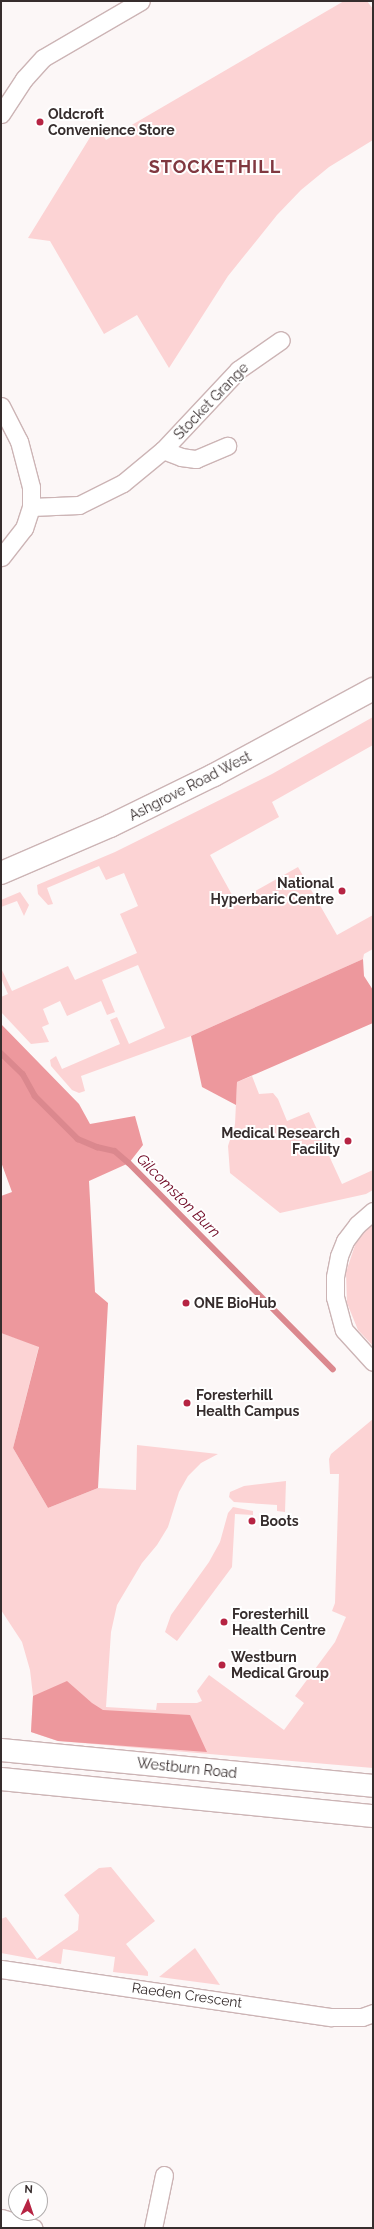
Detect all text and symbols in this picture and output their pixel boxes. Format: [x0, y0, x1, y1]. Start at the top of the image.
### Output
place label: Oldcroft Convenience Store [48, 106, 175, 138]
marker: Oldcroft Convenience Store [35, 117, 45, 127]
district label: STOCKETHILL [149, 156, 281, 178]
street label: Stocket Grange [170, 359, 252, 443]
street label: Ashgrove Road West [126, 748, 254, 824]
place label: National Hyperbaric Centre [211, 875, 334, 908]
marker: National Hyperbaric Centre [337, 886, 347, 896]
place label: Medical Research Facility [221, 1125, 340, 1158]
marker: Medical Research Facility [343, 1136, 353, 1146]
water label: Gilcomston Burn [132, 1150, 224, 1242]
place label: ONE BioHub [194, 1295, 276, 1311]
marker: ONE BioHub [181, 1298, 191, 1308]
place label: Foresterhill Health Campus [196, 1387, 299, 1420]
marker: Foresterhill Health Campus [181, 1397, 193, 1409]
place label: Boots [260, 1513, 299, 1529]
marker: Boots [247, 1516, 257, 1526]
place label: Foresterhill Health Centre [232, 1606, 326, 1638]
marker: Foresterhill Health Centre [219, 1617, 229, 1627]
place label: Westburn Medical Group [231, 1649, 329, 1682]
marker: Westburn Medical Group [216, 1659, 228, 1671]
street label: Westburn Road [136, 1754, 238, 1782]
street label: Raeden Crescent [131, 1979, 243, 2011]
north arrow [8, 2181, 48, 2221]
text: N [24, 2183, 33, 2196]

